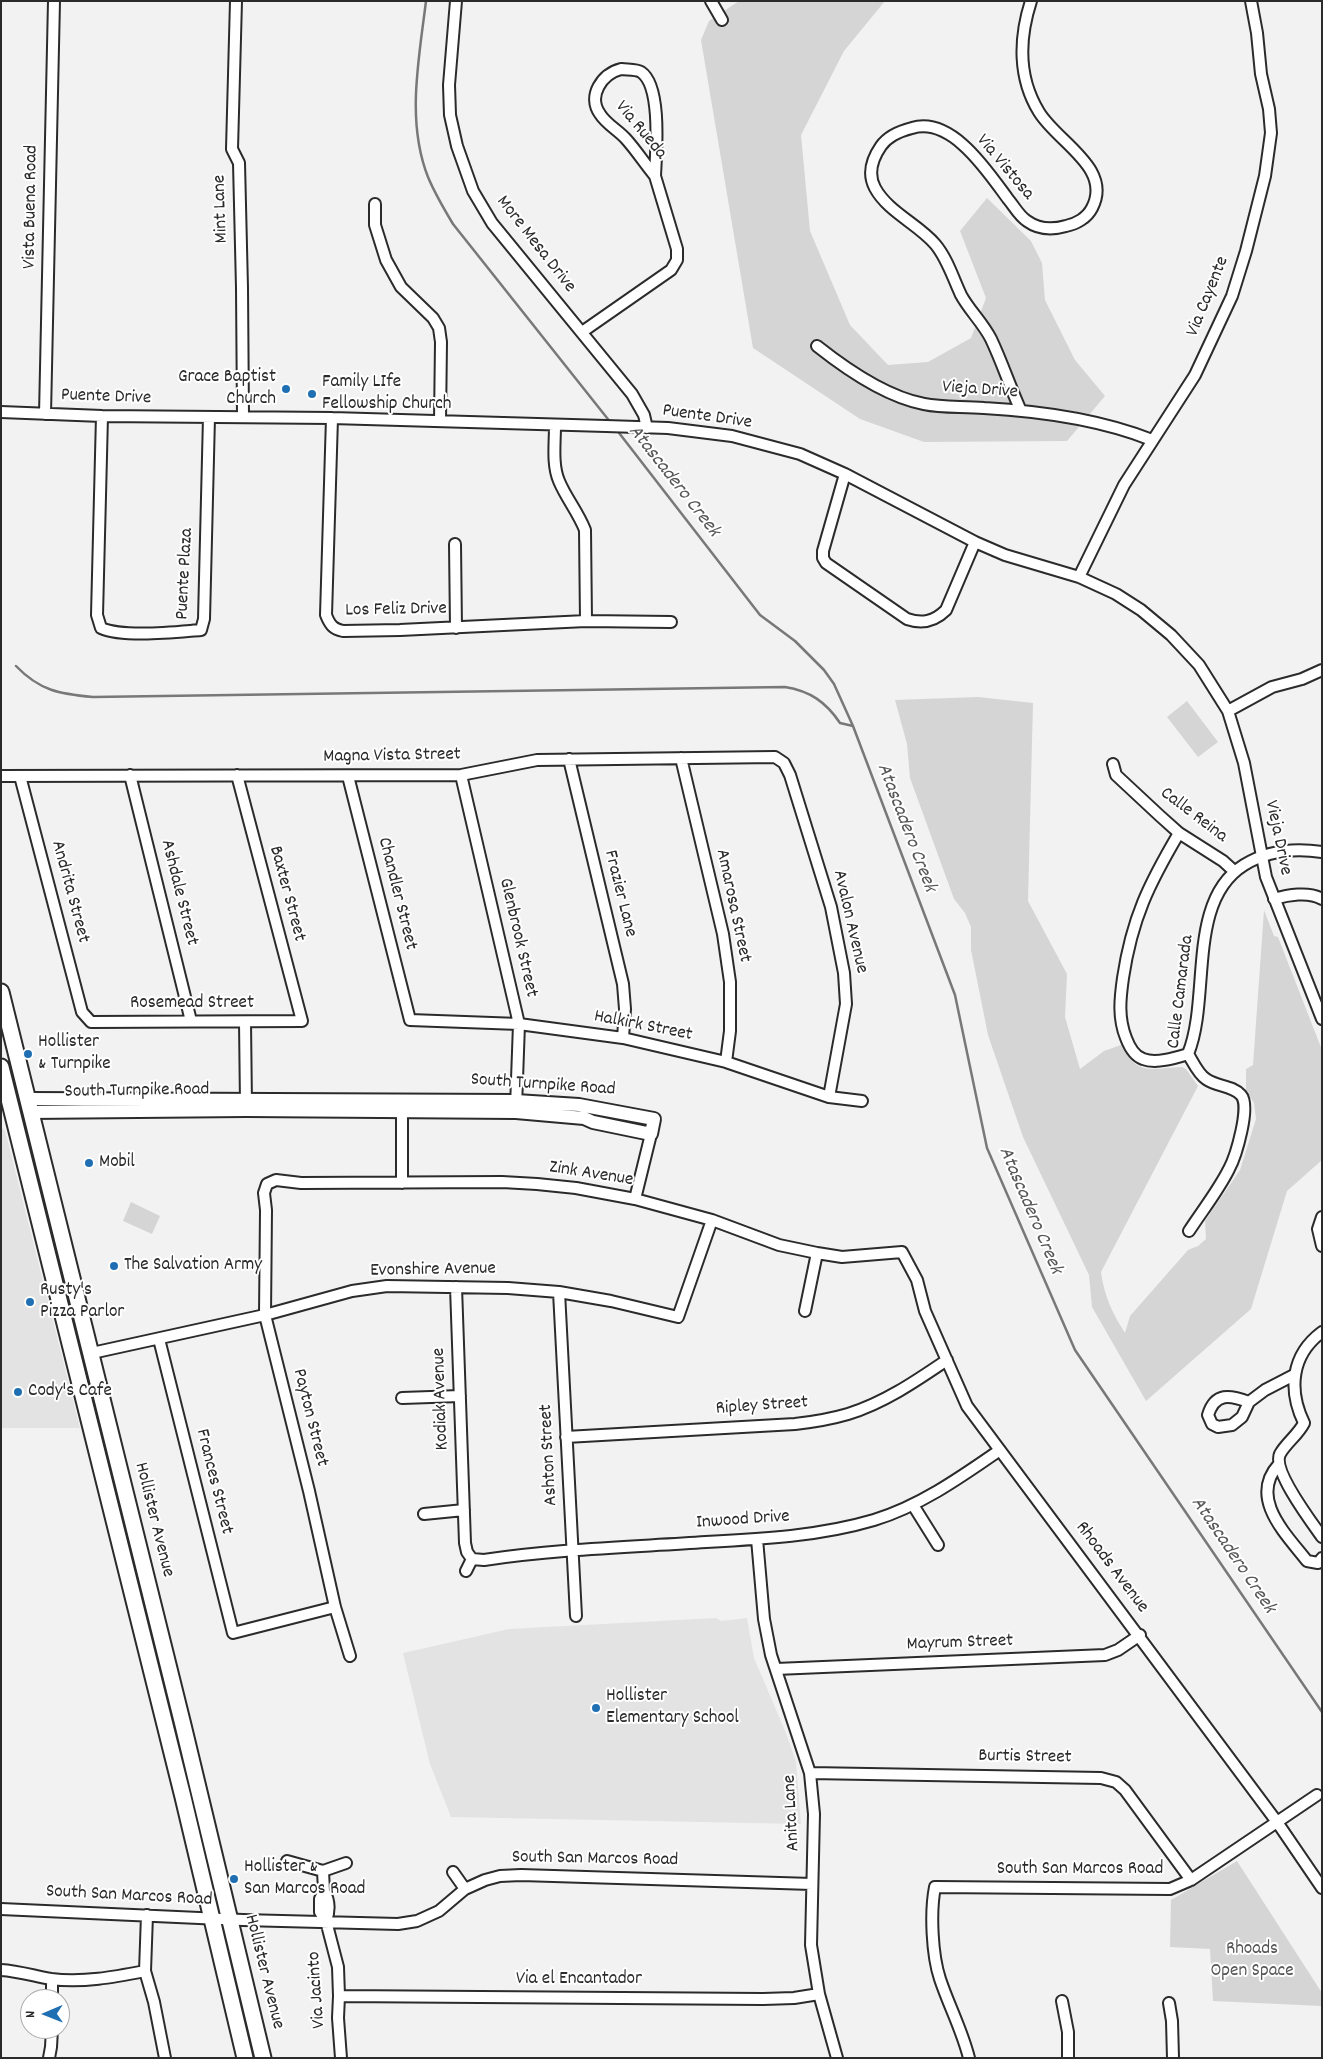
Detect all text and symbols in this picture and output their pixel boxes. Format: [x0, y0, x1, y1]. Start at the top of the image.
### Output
street label: Via Rueda [609, 97, 671, 165]
street label: Via Vistosa [970, 130, 1038, 206]
street label: Vista Buena Road [20, 145, 44, 269]
street label: Mint Lane [209, 174, 235, 244]
street label: More Mesa Drive [490, 192, 580, 298]
street label: Via Cayente [1183, 254, 1235, 340]
place label: Grace Baptist Church [178, 367, 276, 411]
place label: Family LIfe Fellowship Church [322, 372, 452, 416]
street label: Vieja Drive [941, 377, 1019, 405]
marker: Grace Baptist Church [280, 383, 292, 395]
street label: Puente Drive [60, 385, 152, 411]
marker: Family LIfe Fellowship Church [306, 388, 318, 400]
street label: Puente Drive [661, 400, 753, 436]
water label: Atascadero Creek [622, 421, 724, 543]
street label: Puente Plaza [172, 528, 200, 620]
street label: Los Feliz Drive [345, 599, 447, 623]
street label: Magna Vista Street [323, 744, 461, 770]
water label: Atascadero Creek [869, 760, 941, 896]
street label: Calle Reina [1155, 783, 1231, 849]
street label: Vieja Drive [1258, 799, 1296, 877]
street label: Chandler Street [371, 835, 421, 953]
street label: Andrita Street [44, 838, 94, 946]
street label: Ashdale Street [154, 838, 202, 948]
street label: Baxter Street [262, 844, 310, 944]
street label: Amarosa Street [709, 847, 755, 965]
street label: Frazier Lane [597, 848, 641, 940]
street label: Avalon Avenue [826, 868, 872, 976]
street label: Glenbrook Street [492, 876, 542, 1000]
street label: Calle Camarada [1164, 934, 1200, 1050]
street label: Rosemead Street [130, 993, 254, 1015]
street label: Halkirk Street [592, 1006, 694, 1048]
place label: Hollister & Turnpike [38, 1032, 111, 1076]
marker: Hollister & Turnpike [22, 1048, 34, 1060]
street label: South Turnpike Road [470, 1070, 616, 1102]
street label: South Turnpike Road [64, 1079, 210, 1105]
water label: Atascadero Creek [991, 1144, 1067, 1278]
place label: Mobil [99, 1152, 135, 1174]
marker: Mobil [83, 1157, 95, 1169]
street label: Zink Avenue [547, 1157, 635, 1193]
place label: The Salvation Army [124, 1255, 262, 1277]
street label: Evonshire Avenue [370, 1259, 496, 1283]
marker: The Salvation Army [108, 1260, 120, 1272]
place label: Rusty's Pizza Parlor [40, 1280, 124, 1324]
marker: Rusty's Pizza Parlor [24, 1296, 36, 1308]
street label: Kodiak Avenue [429, 1347, 455, 1451]
street label: Payton Street [286, 1367, 332, 1469]
place label: Cody's Cafe [28, 1381, 112, 1403]
marker: Cody's Cafe [12, 1386, 24, 1398]
street label: Ripley Street [715, 1392, 809, 1422]
street label: Ashton Street [536, 1404, 564, 1506]
street label: Frances Street [189, 1427, 237, 1537]
street label: Hollister Avenue [128, 1460, 178, 1580]
water label: Atascadero Creek [1184, 1493, 1280, 1619]
street label: Inwood Drive [695, 1506, 791, 1536]
street label: Rhoads Avenue [1069, 1518, 1153, 1618]
street label: Mayrum Street [906, 1631, 1014, 1657]
place label: Hollister Elementary School [606, 1686, 739, 1730]
marker: Hollister Elementary School [590, 1702, 602, 1714]
street label: Burtis Street [978, 1746, 1072, 1770]
street label: Anita Lane [780, 1774, 806, 1852]
street label: South San Marcos Road [512, 1847, 678, 1873]
place label: Hollister & San Marcos Road [244, 1857, 365, 1901]
street label: South San Marcos Road [997, 1859, 1163, 1881]
marker: Hollister & San Marcos Road [228, 1873, 240, 1885]
street label: South San Marcos Road [45, 1881, 213, 1913]
street label: Hollister Avenue [238, 1912, 288, 2032]
park label: Rhoads Open Space [1210, 1939, 1294, 1983]
street label: Via Jacinto [304, 1951, 332, 2029]
street label: Via el Encantador [516, 1969, 642, 1991]
north arrow [20, 1989, 70, 2039]
text: N [21, 2011, 41, 2018]

